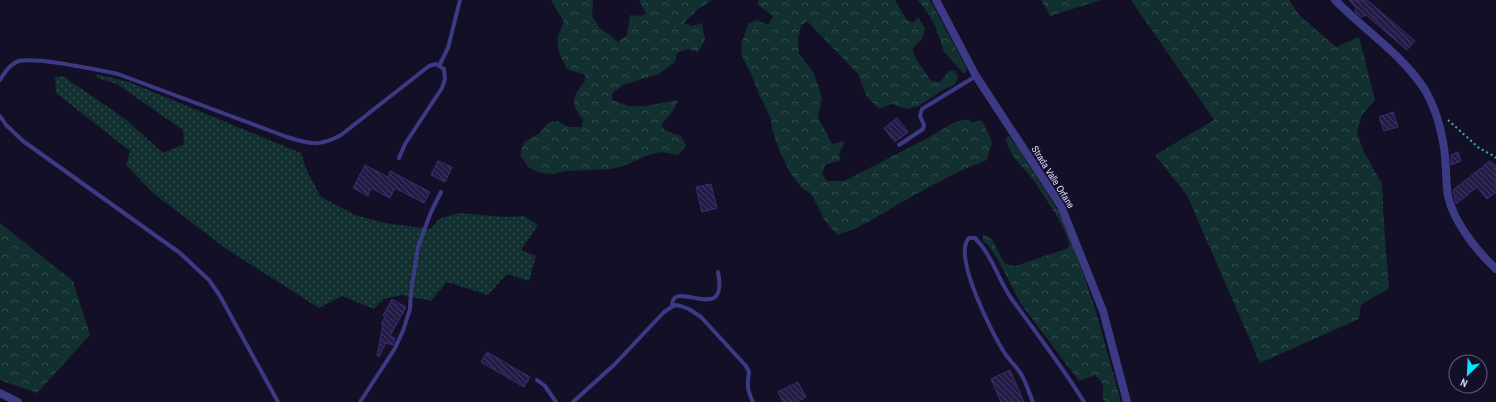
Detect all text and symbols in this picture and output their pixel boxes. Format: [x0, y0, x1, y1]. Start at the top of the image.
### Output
street label: Strada Valle Orfane [1029, 143, 1078, 211]
north arrow [1448, 354, 1488, 394]
text: N [1458, 375, 1470, 391]

